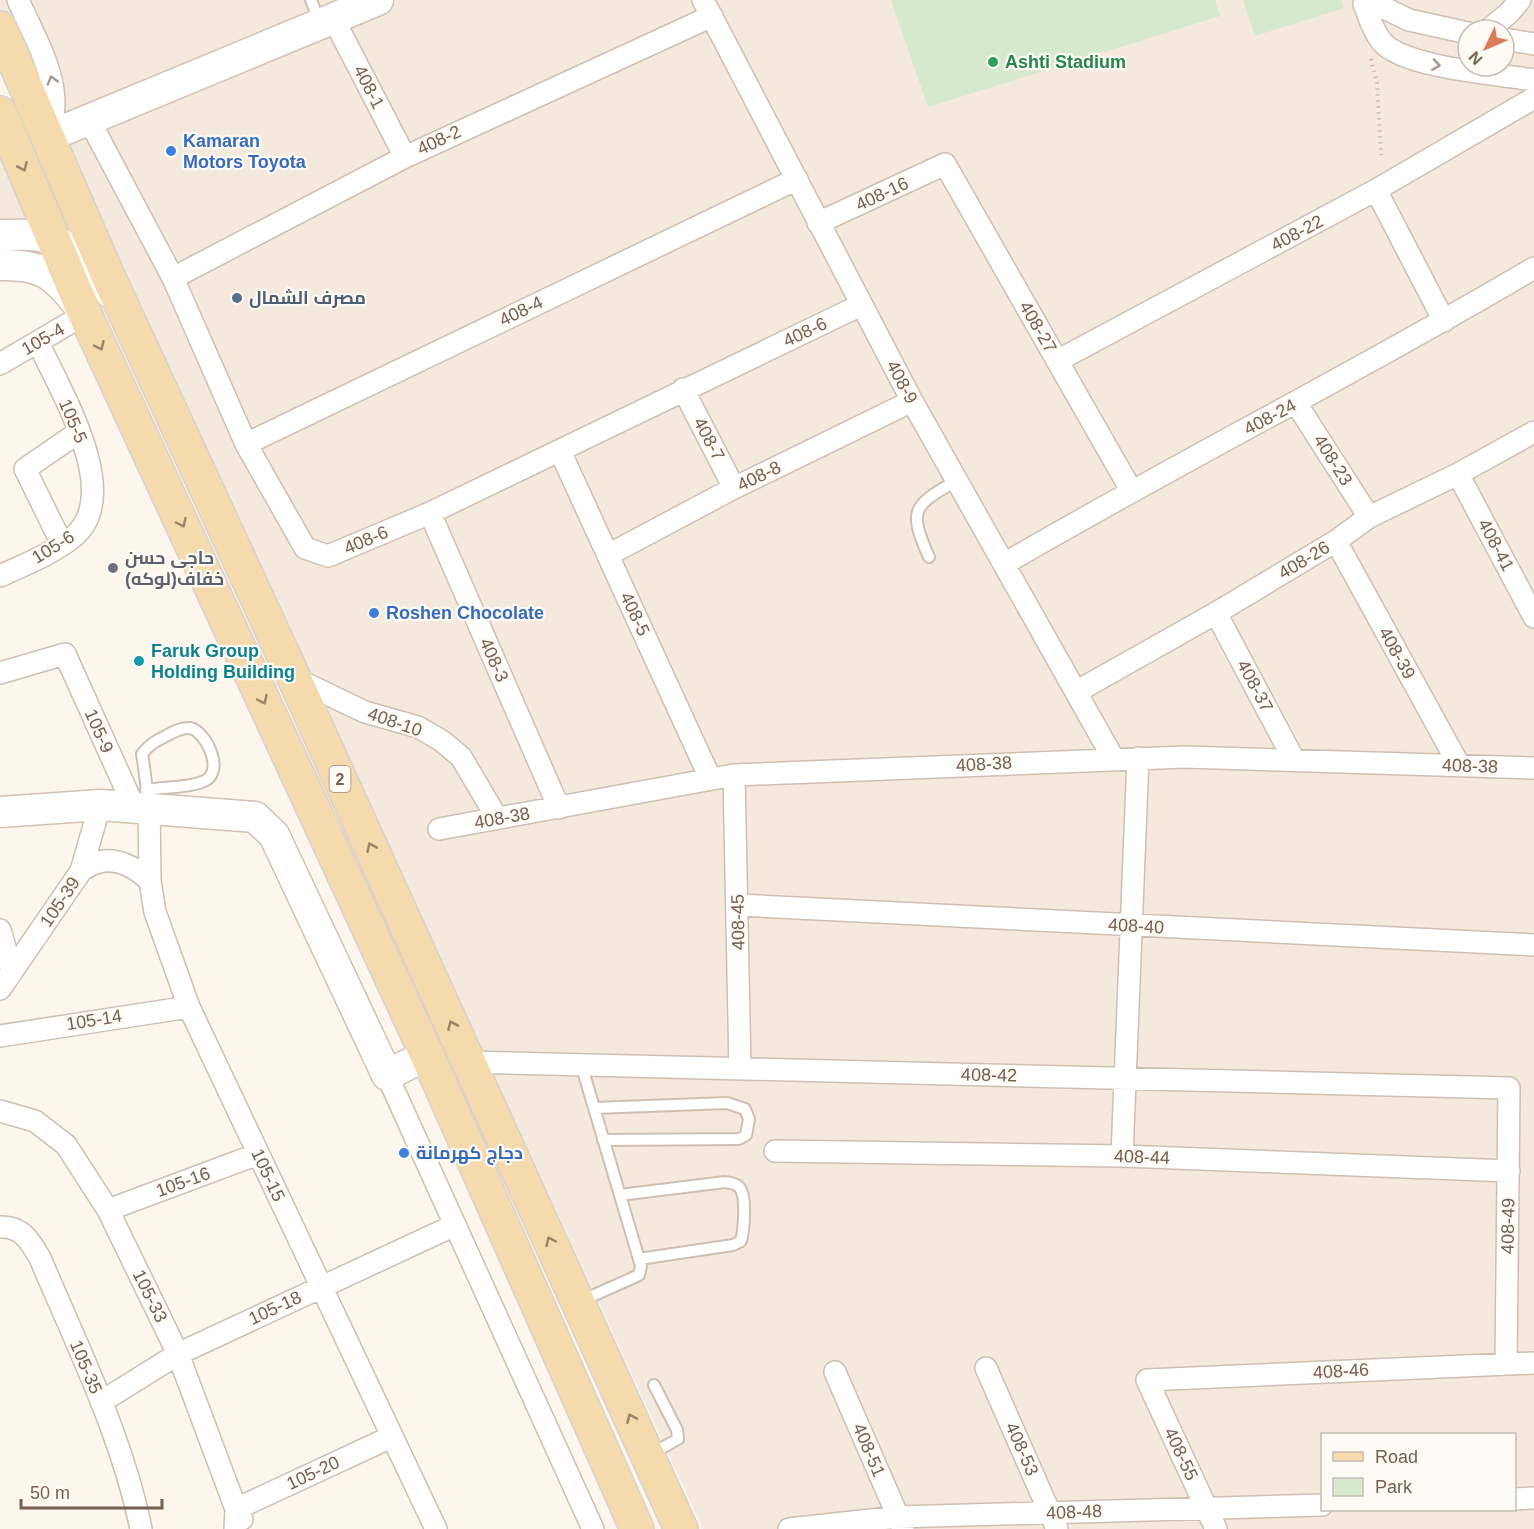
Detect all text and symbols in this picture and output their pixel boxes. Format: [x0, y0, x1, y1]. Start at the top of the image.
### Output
north arrow [1456, 18, 1516, 78]
text: N [1465, 48, 1486, 68]
place label: Ashti Stadium [1005, 52, 1126, 72]
marker: Ashti Stadium [986, 55, 1000, 69]
one-way arrow [1432, 58, 1441, 70]
street label: 408-1 [350, 62, 388, 112]
one-way arrow [46, 75, 59, 85]
street label: 408-2 [414, 121, 464, 159]
place label: Kamaran Motors Toyota [183, 131, 307, 172]
marker: Kamaran Motors Toyota [164, 144, 178, 158]
one-way arrow [16, 161, 28, 172]
street label: 408-16 [852, 173, 912, 215]
street label: 408-22 [1268, 211, 1326, 255]
place label: مصرف الشمال [249, 288, 366, 309]
marker: مصرف الشمال [230, 291, 244, 305]
street label: 408-4 [496, 292, 546, 330]
street label: 408-27 [1015, 298, 1061, 356]
street label: 408-6 [780, 313, 830, 351]
street label: 105-4 [18, 319, 68, 359]
one-way arrow [93, 340, 105, 351]
street label: 408-9 [882, 357, 922, 407]
street label: 408-24 [1241, 395, 1299, 439]
street label: 105-5 [55, 396, 91, 446]
street label: 408-7 [689, 414, 729, 464]
street label: 408-23 [1310, 431, 1356, 489]
street label: 408-8 [734, 457, 784, 495]
street label: 408-41 [1474, 516, 1518, 574]
one-way arrow [174, 517, 186, 528]
street label: 408-6 [341, 522, 391, 558]
street label: 105-6 [28, 526, 78, 568]
street label: 408-26 [1275, 537, 1333, 583]
place label: حاجی حسن (لوکه)خفاف [125, 548, 224, 590]
marker: حاجی حسن (لوکه)خفاف [106, 561, 120, 575]
street label: 408-5 [616, 589, 654, 639]
place label: Roshen Chocolate [386, 603, 544, 623]
marker: Roshen Chocolate [367, 606, 381, 620]
street label: 408-39 [1375, 624, 1419, 682]
street label: 408-3 [476, 635, 512, 685]
place label: Faruk Group Holding Building [151, 641, 295, 682]
marker: Faruk Group Holding Building [132, 654, 146, 668]
street label: 408-37 [1233, 657, 1277, 715]
one-way arrow [256, 694, 268, 705]
street label: 408-10 [365, 703, 425, 741]
street label: 105-9 [81, 706, 117, 756]
street label: 408-38 [955, 753, 1013, 775]
street label: 408-38 [1442, 755, 1498, 777]
road number: 2 [330, 766, 350, 792]
street label: 408-38 [473, 803, 531, 833]
one-way arrow [366, 843, 378, 854]
street label: 105-39 [36, 873, 84, 931]
street label: 408-45 [728, 894, 748, 950]
street label: 408-40 [1107, 915, 1165, 937]
street label: 105-14 [65, 1006, 123, 1034]
one-way arrow [447, 1020, 459, 1031]
street label: 408-42 [961, 1065, 1017, 1085]
place label: دجاج كهرمانة [416, 1143, 523, 1165]
street label: 105-15 [247, 1145, 289, 1205]
marker: دجاج كهرمانة [397, 1146, 411, 1160]
street label: 408-44 [1114, 1146, 1170, 1168]
street label: 105-16 [153, 1163, 213, 1201]
street label: 408-49 [1498, 1198, 1518, 1254]
one-way arrow [546, 1236, 558, 1247]
street label: 105-33 [129, 1266, 171, 1326]
street label: 105-18 [245, 1287, 305, 1329]
street label: 105-35 [66, 1337, 106, 1397]
street label: 408-46 [1312, 1360, 1370, 1382]
one-way arrow [626, 1413, 638, 1424]
street label: 408-53 [1001, 1419, 1043, 1479]
street label: 408-51 [849, 1420, 889, 1480]
street label: 408-55 [1160, 1424, 1202, 1484]
legend [1321, 1433, 1516, 1511]
text: Road [1375, 1447, 1418, 1467]
street label: 105-20 [283, 1452, 343, 1494]
scale bar [21, 1472, 162, 1510]
text: Park [1375, 1477, 1413, 1497]
text: 50 m [30, 1483, 70, 1503]
street label: 408-48 [1046, 1501, 1102, 1523]

